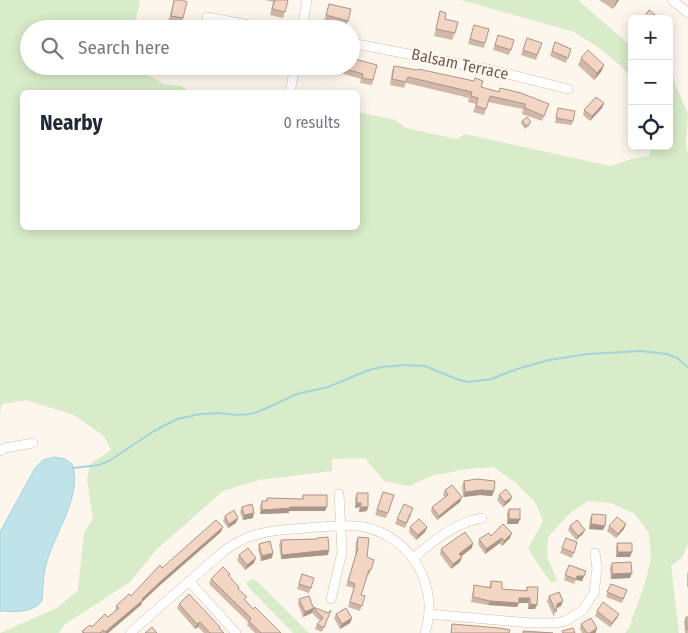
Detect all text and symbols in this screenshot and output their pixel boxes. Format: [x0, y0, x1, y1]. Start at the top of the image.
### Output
map controls [628, 15, 673, 150]
button: + [628, 15, 673, 60]
search box [20, 20, 360, 75]
icon: search [38, 34, 66, 62]
text: Search here [78, 36, 170, 59]
street label: Balsam Terrace [410, 44, 510, 84]
button: − [628, 60, 673, 105]
button: locate [628, 105, 673, 150]
text: Nearby [40, 110, 102, 136]
text: 0 results [283, 113, 340, 132]

